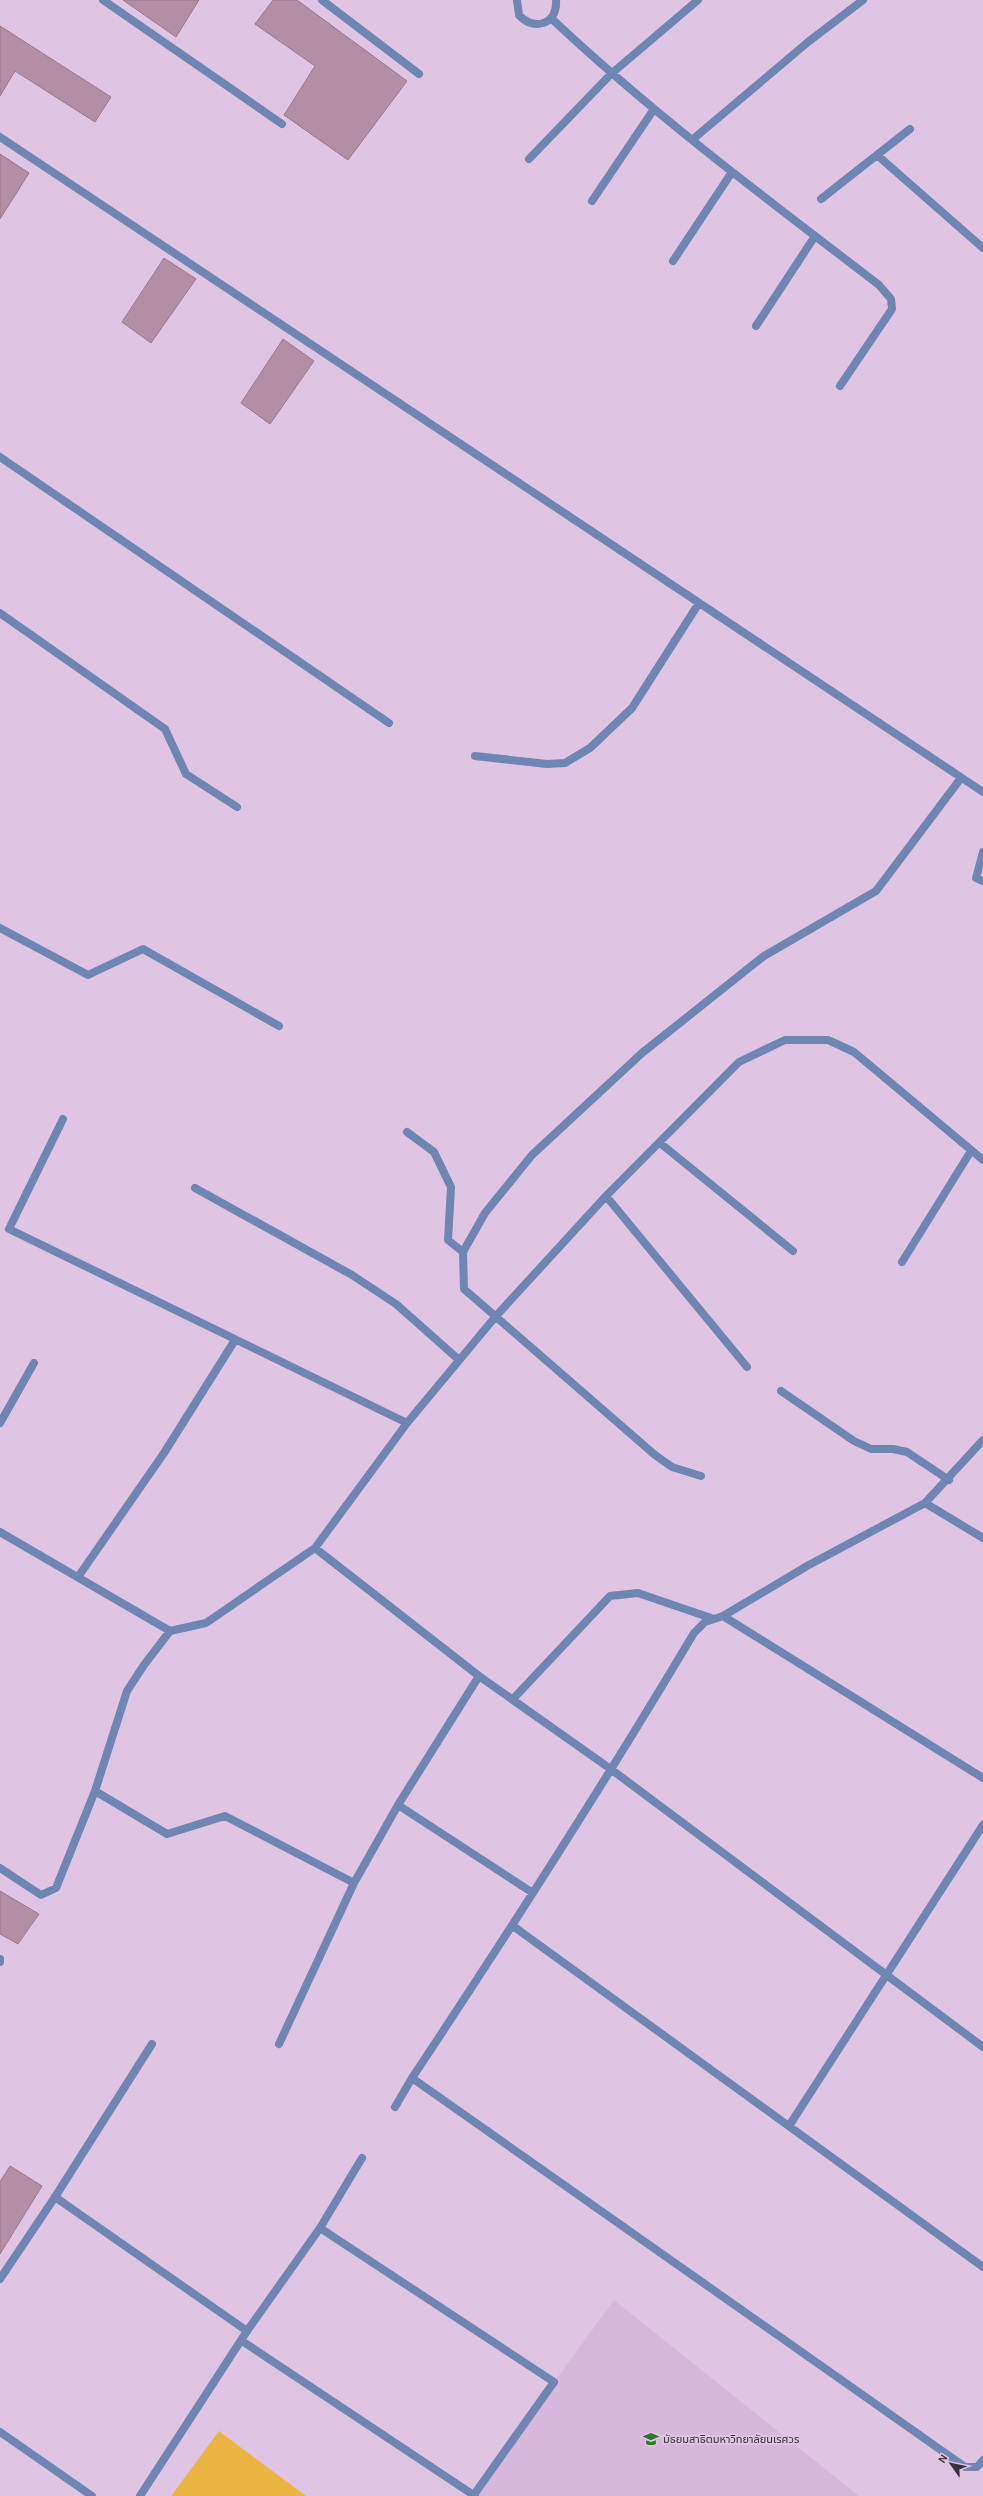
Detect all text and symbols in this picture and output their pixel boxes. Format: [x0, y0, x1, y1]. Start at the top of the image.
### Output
school or university icon: มัธยมสาธิตมหาวิทยาลัยนเรศวร [642, 2430, 660, 2448]
place label: มัธยมสาธิตมหาวิทยาลัยนเรศวร [663, 2433, 799, 2446]
north arrow [931, 2444, 971, 2484]
text: N [935, 2452, 951, 2466]

